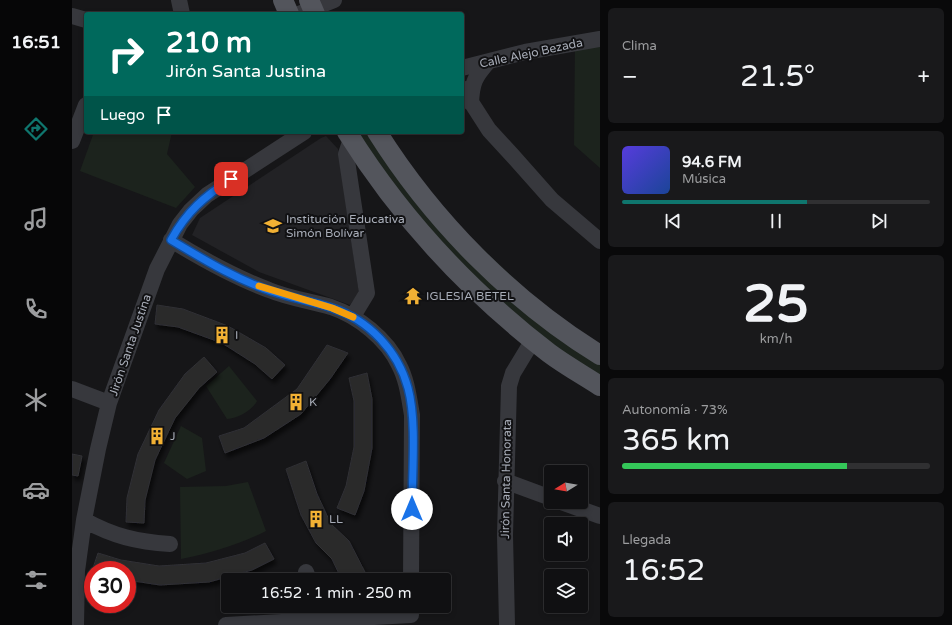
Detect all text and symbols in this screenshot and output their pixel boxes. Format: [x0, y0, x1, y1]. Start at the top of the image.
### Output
text: 210 m [166, 26, 252, 60]
icon: right [100, 28, 152, 80]
text: 16:51 [11, 31, 61, 53]
street label: Calle Alejo Bezada [478, 35, 584, 71]
text: Clima [622, 38, 657, 54]
text: 21.5° [740, 58, 815, 95]
text: Jirón Santa Justina [166, 60, 326, 82]
text: − [622, 64, 638, 90]
text: + [918, 64, 930, 90]
icon: arrive [153, 104, 175, 126]
text: Luego [100, 106, 145, 124]
icon: directions [22, 115, 50, 143]
text: 94.6 FM [682, 153, 742, 171]
pin [214, 162, 248, 196]
icon: arrive [220, 168, 242, 190]
text: Música [682, 171, 726, 187]
icon: music [22, 205, 50, 233]
icon: previous [662, 210, 684, 232]
icon: pause [765, 210, 787, 232]
icon: next [868, 210, 890, 232]
place label: Institución Educativa Simón Bolívar [286, 212, 405, 240]
school or university icon: Institución Educativa Simón Bolívar [263, 216, 283, 236]
text: 25 [743, 273, 809, 336]
temple icon: IGLESIA BETEL [403, 286, 423, 306]
place label: IGLESIA BETEL [426, 289, 514, 303]
street label: Jirón Santa Justina [106, 292, 154, 398]
icon: phone [22, 295, 50, 323]
building icon: I [212, 325, 232, 345]
place label: I [235, 328, 238, 342]
text: km/h [760, 331, 792, 347]
icon: climate [22, 386, 50, 414]
building icon: K [286, 392, 306, 412]
place label: K [309, 395, 317, 409]
text: Autonomía · 73% [622, 402, 728, 418]
street label: Jirón Santa Honorata [498, 419, 514, 539]
text: 365 km [622, 422, 730, 459]
building icon: J [147, 426, 167, 446]
place label: J [170, 429, 176, 443]
north arrow [544, 465, 588, 509]
map controls [544, 465, 588, 613]
icon: car [22, 476, 50, 504]
position arrow [391, 488, 433, 530]
building icon: LL [306, 509, 326, 529]
place label: LL [329, 512, 343, 526]
button: sound [544, 517, 588, 561]
text: Llegada [622, 532, 671, 548]
text: 16:52 [622, 552, 705, 589]
speed limit sign: 30 [84, 561, 136, 613]
icon: filters [22, 566, 50, 594]
button: layers [544, 569, 588, 613]
text: 16:52 · 1 min · 250 m [261, 584, 411, 602]

